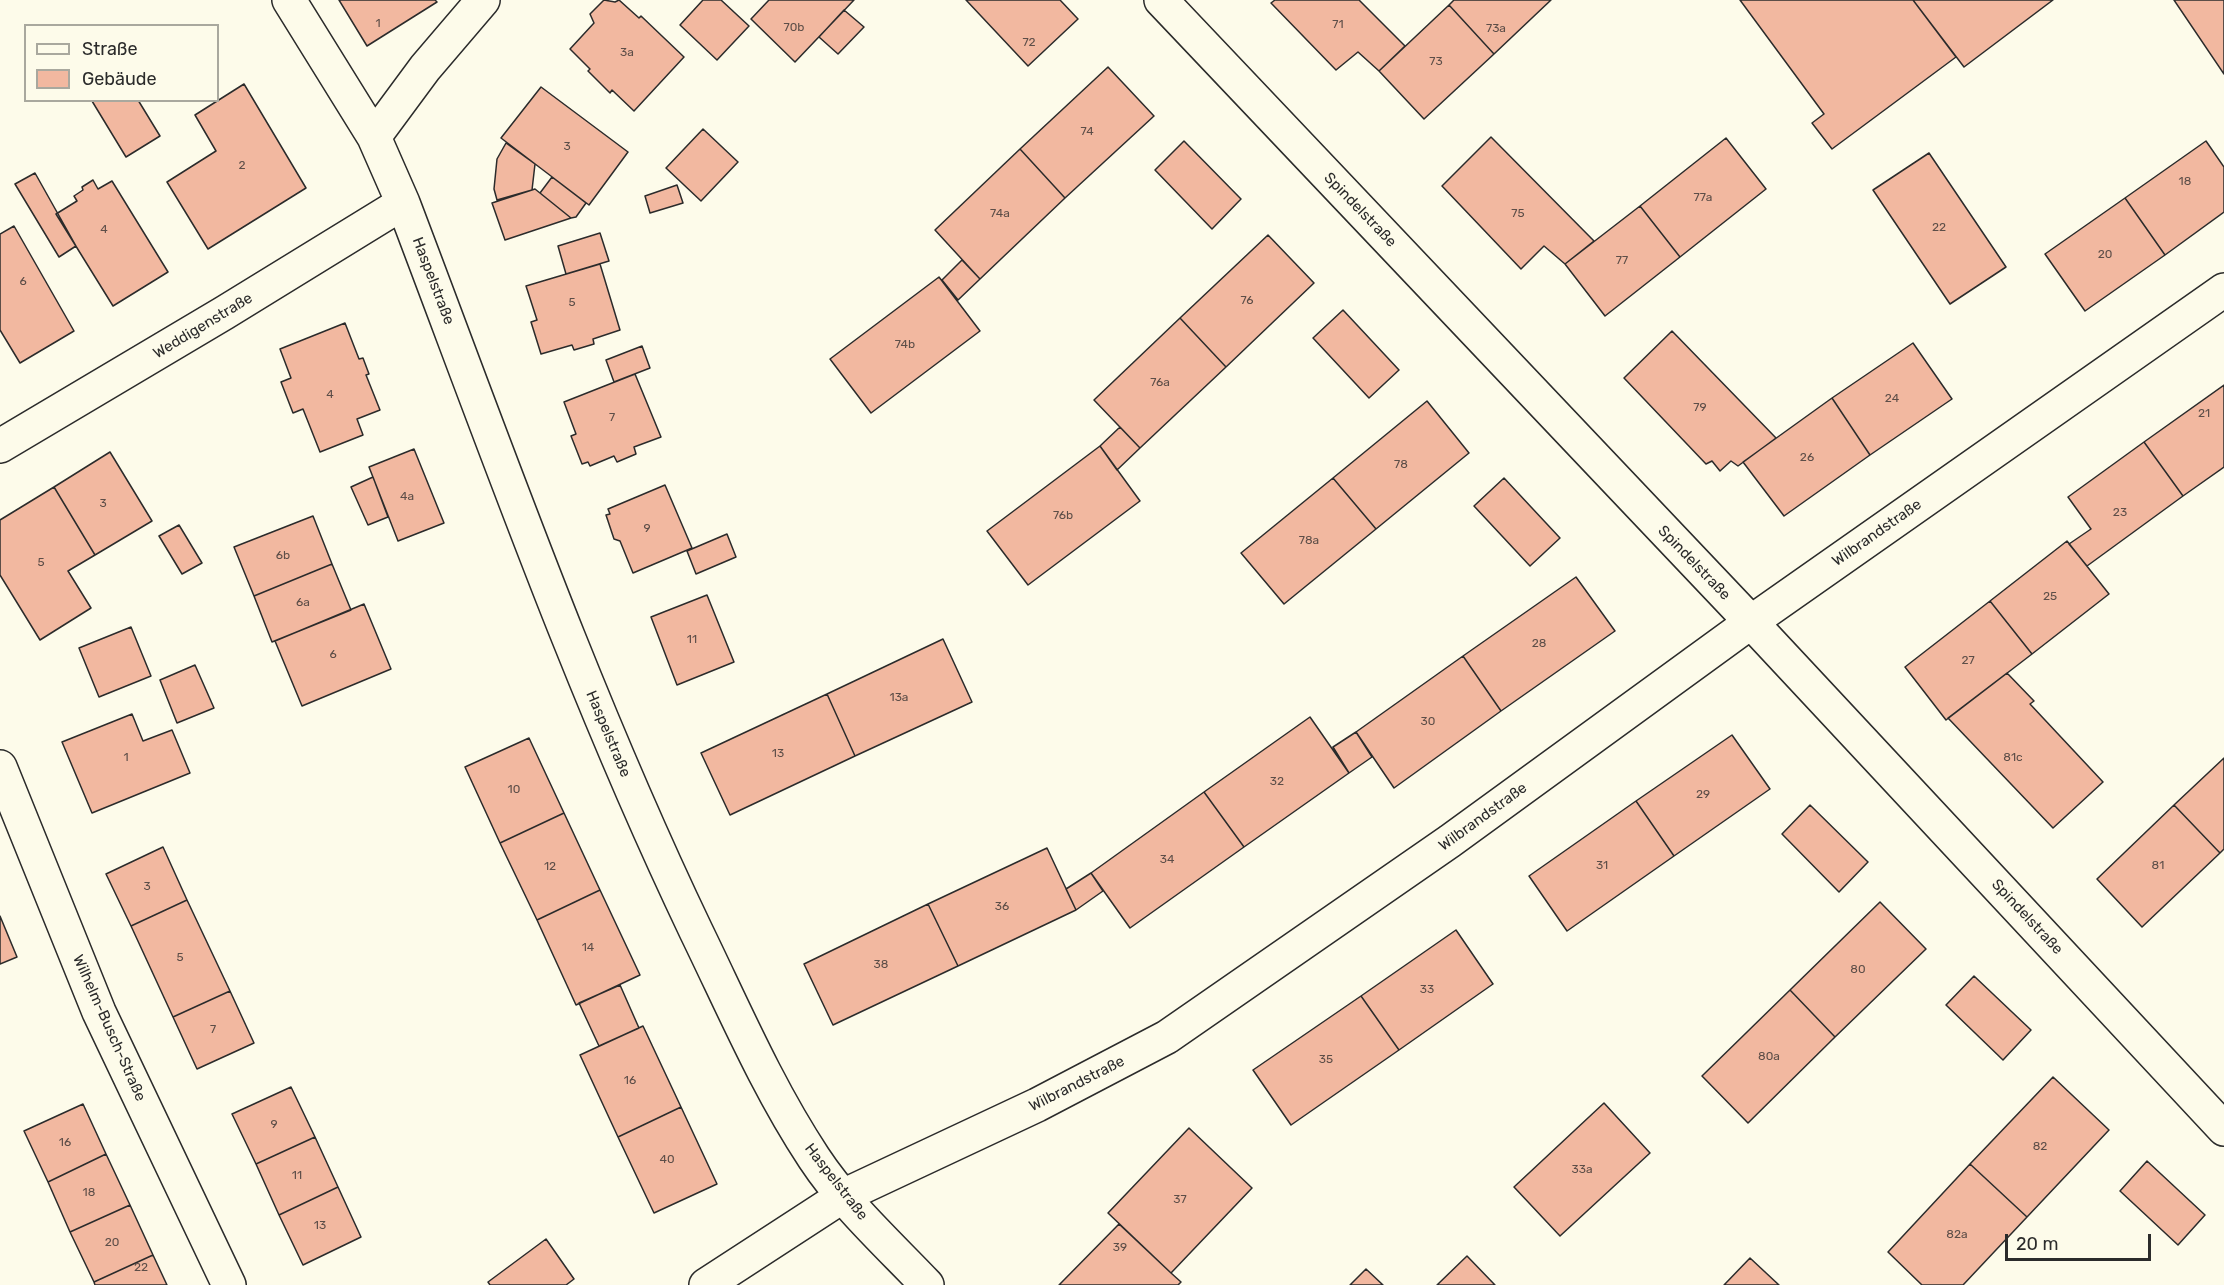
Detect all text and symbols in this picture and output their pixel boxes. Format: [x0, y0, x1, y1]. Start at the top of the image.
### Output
house number: 1 [375, 17, 381, 31]
house number: 71 [1332, 18, 1344, 32]
house number: 70b [784, 21, 804, 35]
house number: 73a [1486, 22, 1506, 36]
legend [24, 24, 219, 102]
house number: 72 [1022, 36, 1036, 50]
text: Straße [82, 38, 138, 60]
house number: 3a [620, 46, 634, 60]
house number: 73 [1429, 55, 1443, 69]
text: Gebäude [82, 68, 157, 90]
house number: 74 [1080, 125, 1094, 139]
house number: 3 [563, 140, 571, 154]
house number: 2 [238, 159, 246, 173]
street label: Spindelstraße [1320, 169, 1400, 251]
house number: 18 [2179, 175, 2191, 189]
house number: 77a [1694, 191, 1712, 205]
house number: 74a [990, 207, 1010, 221]
house number: 75 [1511, 207, 1525, 221]
house number: 22 [1932, 221, 1946, 235]
house number: 4 [100, 223, 108, 237]
street label: Haspelstraße [408, 235, 458, 327]
house number: 20 [2098, 248, 2112, 262]
house number: 77 [1616, 254, 1628, 268]
house number: 6 [19, 275, 27, 289]
street label: Weddigenstraße [150, 289, 256, 363]
house number: 76 [1240, 294, 1254, 308]
house number: 5 [568, 296, 576, 310]
house number: 74b [895, 338, 915, 352]
house number: 76a [1150, 376, 1170, 390]
house number: 4 [326, 388, 334, 402]
house number: 24 [1885, 392, 1899, 406]
house number: 79 [1693, 401, 1707, 415]
house number: 21 [2198, 407, 2210, 421]
house number: 7 [609, 411, 615, 425]
house number: 26 [1800, 451, 1814, 465]
house number: 78 [1394, 458, 1408, 472]
house number: 4a [400, 490, 414, 504]
street label: Wilbrandstraße [1829, 496, 1925, 570]
house number: 3 [99, 497, 107, 511]
house number: 23 [2113, 506, 2127, 520]
house number: 76b [1053, 509, 1073, 523]
house number: 9 [643, 522, 651, 536]
street label: Spindelstraße [1654, 522, 1734, 604]
house number: 78a [1299, 534, 1319, 548]
house number: 6b [276, 549, 290, 563]
house number: 5 [37, 556, 45, 570]
house number: 25 [2043, 590, 2057, 604]
house number: 6a [296, 596, 310, 610]
house number: 11 [687, 633, 697, 647]
house number: 28 [1532, 637, 1546, 651]
house number: 6 [329, 648, 337, 662]
house number: 27 [1961, 654, 1975, 668]
street label: Haspelstraße [582, 688, 634, 780]
house number: 13a [890, 691, 908, 705]
house number: 30 [1421, 715, 1435, 729]
house number: 13 [772, 747, 784, 761]
house number: 1 [123, 751, 129, 765]
house number: 81c [2003, 751, 2023, 765]
house number: 32 [1270, 775, 1284, 789]
street label: Wilbrandstraße [1435, 779, 1531, 855]
house number: 10 [508, 783, 520, 797]
house number: 29 [1696, 788, 1710, 802]
house number: 34 [1160, 853, 1174, 867]
house number: 31 [1596, 859, 1608, 873]
house number: 81 [2152, 859, 2164, 873]
house number: 12 [544, 860, 556, 874]
street label: Spindelstraße [1987, 876, 2067, 958]
house number: 3 [143, 880, 151, 894]
house number: 36 [995, 900, 1009, 914]
house number: 14 [582, 941, 594, 955]
house number: 5 [176, 951, 184, 965]
street label: Wilhelm-Busch-Straße [69, 952, 149, 1104]
house number: 38 [874, 958, 888, 972]
house number: 80 [1850, 963, 1866, 977]
house number: 33 [1420, 983, 1434, 997]
house number: 7 [210, 1023, 216, 1037]
house number: 80a [1758, 1050, 1780, 1064]
street label: Wilbrandstraße [1026, 1052, 1128, 1116]
house number: 35 [1319, 1053, 1333, 1067]
house number: 16 [624, 1074, 636, 1088]
house number: 9 [270, 1118, 278, 1132]
house number: 16 [59, 1136, 71, 1150]
street label: Haspelstraße [801, 1140, 871, 1224]
house number: 82 [2033, 1140, 2047, 1154]
house number: 40 [659, 1153, 675, 1167]
house number: 33a [1571, 1163, 1593, 1177]
house number: 11 [292, 1169, 302, 1183]
house number: 18 [83, 1186, 95, 1200]
house number: 37 [1173, 1193, 1187, 1207]
house number: 13 [314, 1219, 326, 1233]
scale bar [2008, 1222, 2154, 1260]
house number: 82a [1946, 1228, 1968, 1242]
text: 20 m [2016, 1233, 2058, 1255]
house number: 20 [105, 1236, 119, 1250]
house number: 39 [1113, 1241, 1127, 1255]
house number: 22 [134, 1261, 148, 1275]

